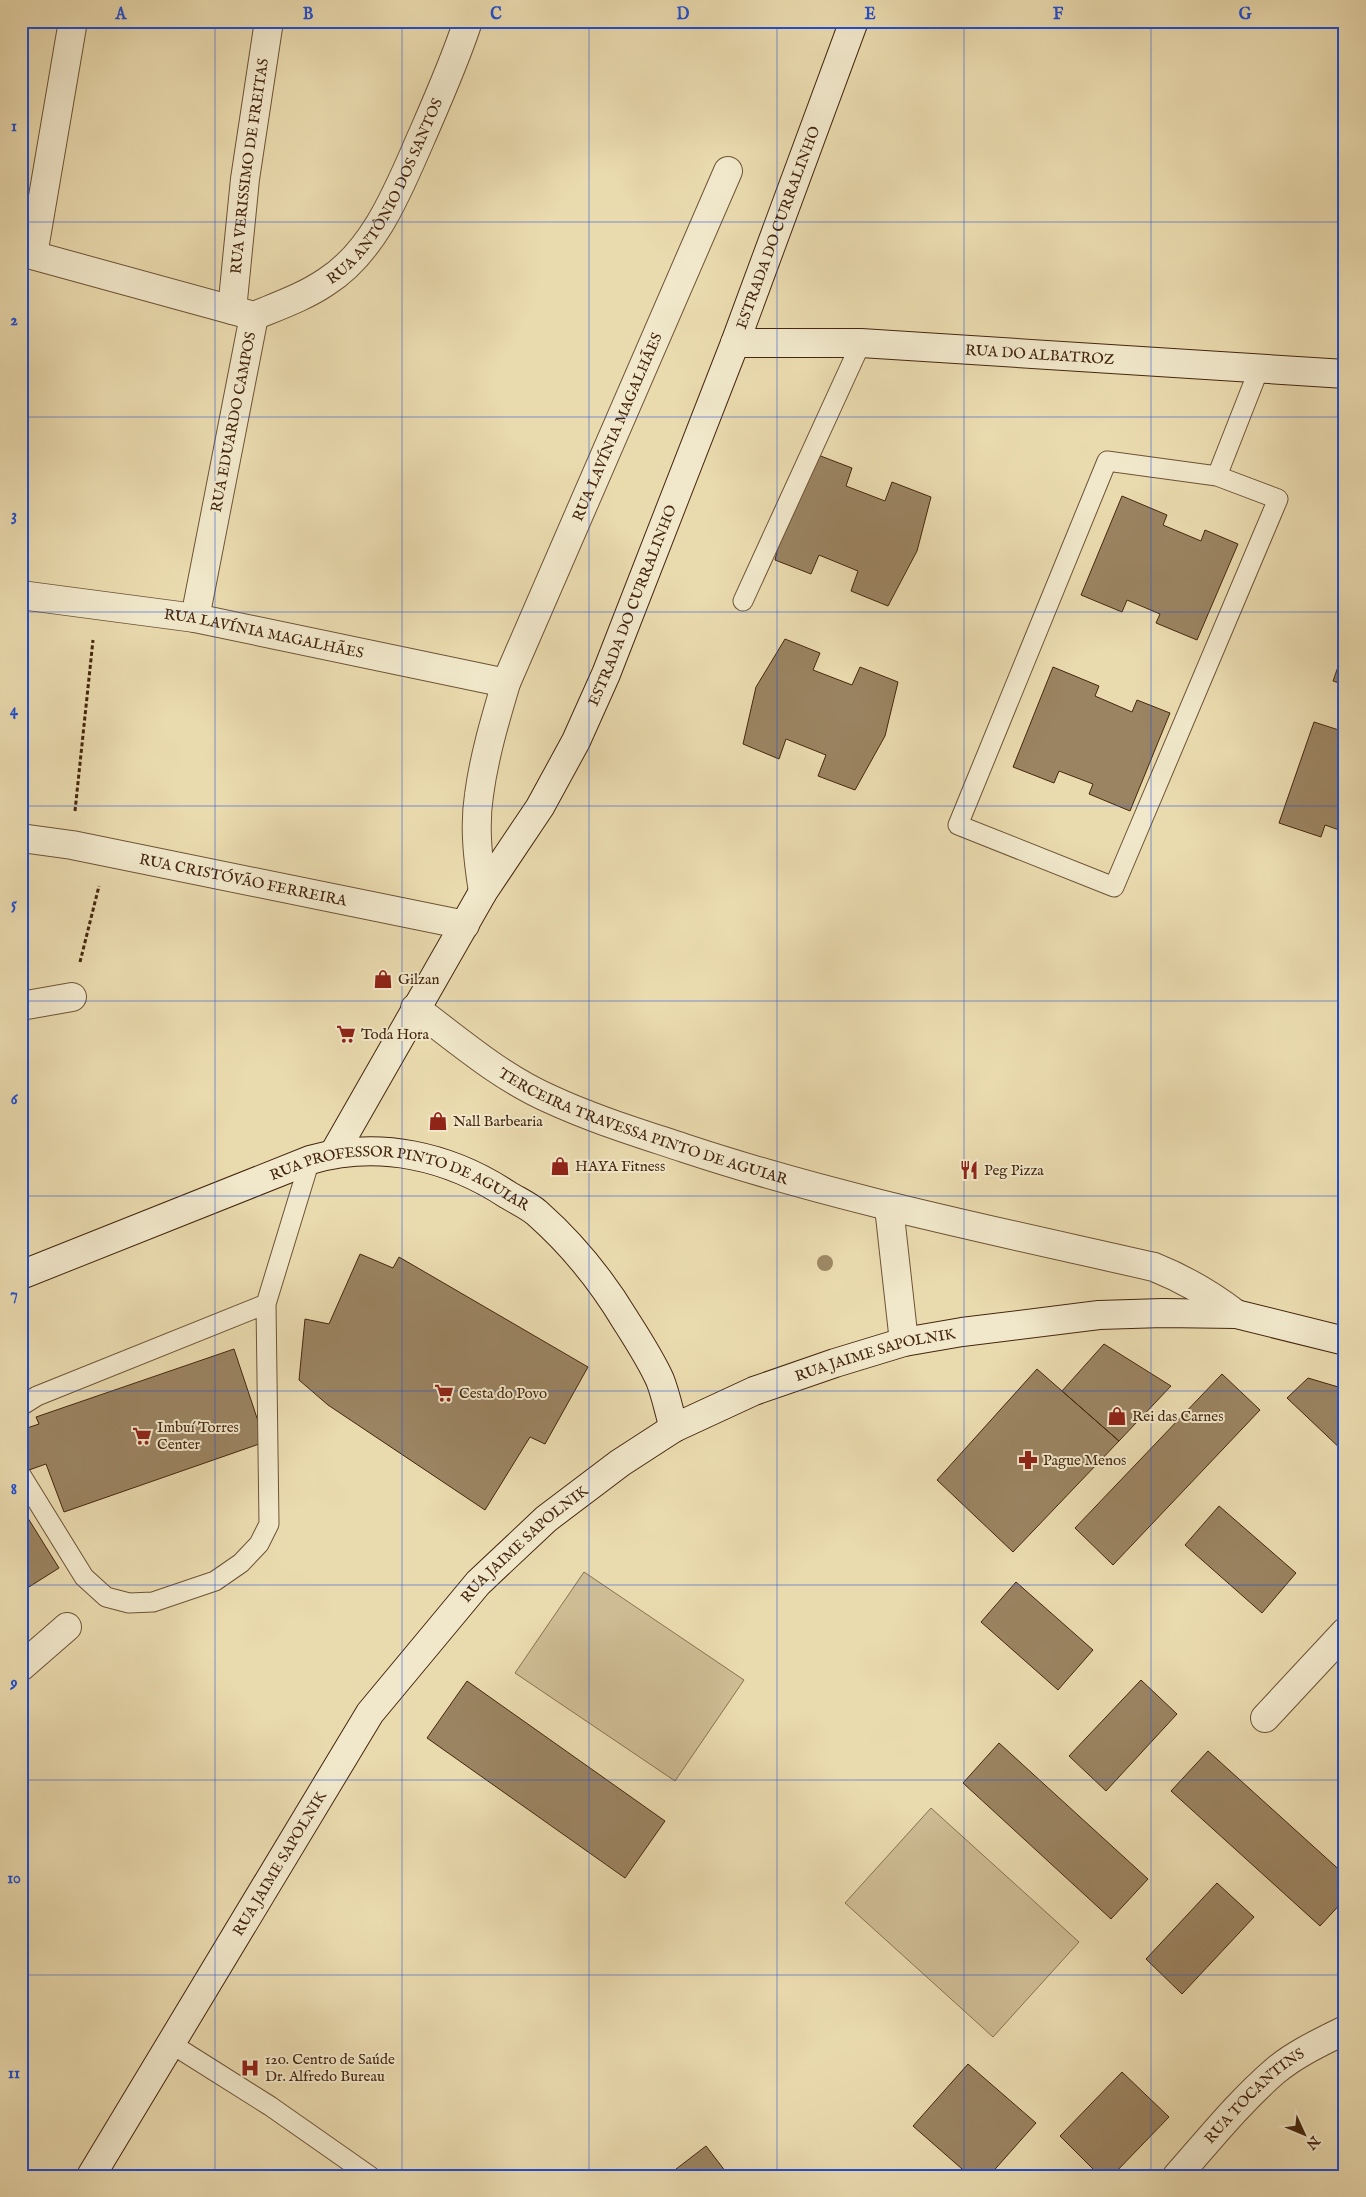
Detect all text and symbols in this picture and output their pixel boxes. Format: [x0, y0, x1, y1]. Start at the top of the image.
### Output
text: A [115, 5, 128, 25]
text: B [303, 5, 314, 25]
text: C [490, 5, 502, 25]
text: D [677, 5, 690, 25]
text: E [864, 5, 876, 25]
text: F [1053, 5, 1064, 25]
text: G [1239, 5, 1252, 25]
street label: RUA VERISSIMO DE FREITAS [227, 57, 273, 275]
street label: RUA ANTÔNIO DOS SANTOS [323, 95, 447, 289]
text: 1 [11, 117, 17, 137]
street label: ESTRADA DO CURRALINHO [732, 123, 824, 332]
text: 2 [10, 311, 18, 331]
street label: RUA EDUARDO CAMPOS [207, 330, 260, 514]
street label: RUA LAVÍNIA MAGALHÃES [568, 330, 667, 524]
street label: RUA DO ALBATROZ [964, 341, 1115, 369]
street label: ESTRADA DO CURRALINHO [584, 502, 681, 709]
text: 3 [11, 506, 17, 526]
street label: RUA LAVÍNIA MAGALHÃES [163, 605, 365, 663]
text: 4 [10, 701, 19, 721]
street label: RUA CRISTÓVÃO FERREIRA [137, 850, 349, 911]
text: 5 [11, 895, 17, 915]
shop icon: Gilzan [372, 968, 394, 990]
place label: Gilzan [398, 970, 439, 989]
supermarket icon: Toda Hora [335, 1023, 357, 1045]
place label: Toda Hora [361, 1025, 430, 1044]
street label: TERCEIRA TRAVESSA PINTO DE AGUIAR [495, 1064, 791, 1189]
text: 6 [11, 1090, 19, 1110]
shop icon: Nall Barbearia [427, 1110, 449, 1132]
place label: Nall Barbearia [453, 1112, 543, 1131]
street label: RUA PROFESSOR PINTO DE AGUIAR [267, 1142, 533, 1215]
shop icon: HAYA Fitness [549, 1155, 571, 1177]
place label: HAYA Fitness [575, 1157, 665, 1176]
restaurant icon: Peg Pizza [958, 1159, 980, 1181]
place label: Peg Pizza [984, 1161, 1044, 1180]
text: 7 [10, 1285, 18, 1305]
street label: RUA JAIME SAPOLNIK [792, 1324, 957, 1386]
supermarket icon: Cesta do Povo [433, 1382, 455, 1404]
place label: Cesta do Povo [459, 1384, 547, 1403]
shop icon: Rei das Carnes [1106, 1405, 1128, 1427]
place label: Rei das Carnes [1132, 1407, 1223, 1426]
place label: Imbuí Torres Center [157, 1418, 239, 1454]
supermarket icon: Imbuí Torres Center [131, 1425, 153, 1447]
pharmacy icon: Pague Menos [1017, 1449, 1039, 1471]
place label: Pague Menos [1043, 1451, 1126, 1470]
text: 8 [11, 1480, 17, 1500]
street label: RUA JAIME SAPOLNIK [457, 1482, 592, 1607]
text: 9 [10, 1674, 18, 1694]
street label: RUA JAIME SAPOLNIK [229, 1787, 331, 1940]
text: 10 [7, 1869, 21, 1889]
street label: RUA TOCANTINS [1200, 2044, 1308, 2148]
place label: 12o. Centro de Saúde Dr. Alfredo Bureau [265, 2050, 395, 2086]
hospital icon: 12o. Centro de Saúde Dr. Alfredo Bureau [239, 2057, 261, 2079]
text: 11 [8, 2064, 20, 2084]
north arrow [1278, 2110, 1328, 2160]
text: N [1302, 2131, 1324, 2153]

